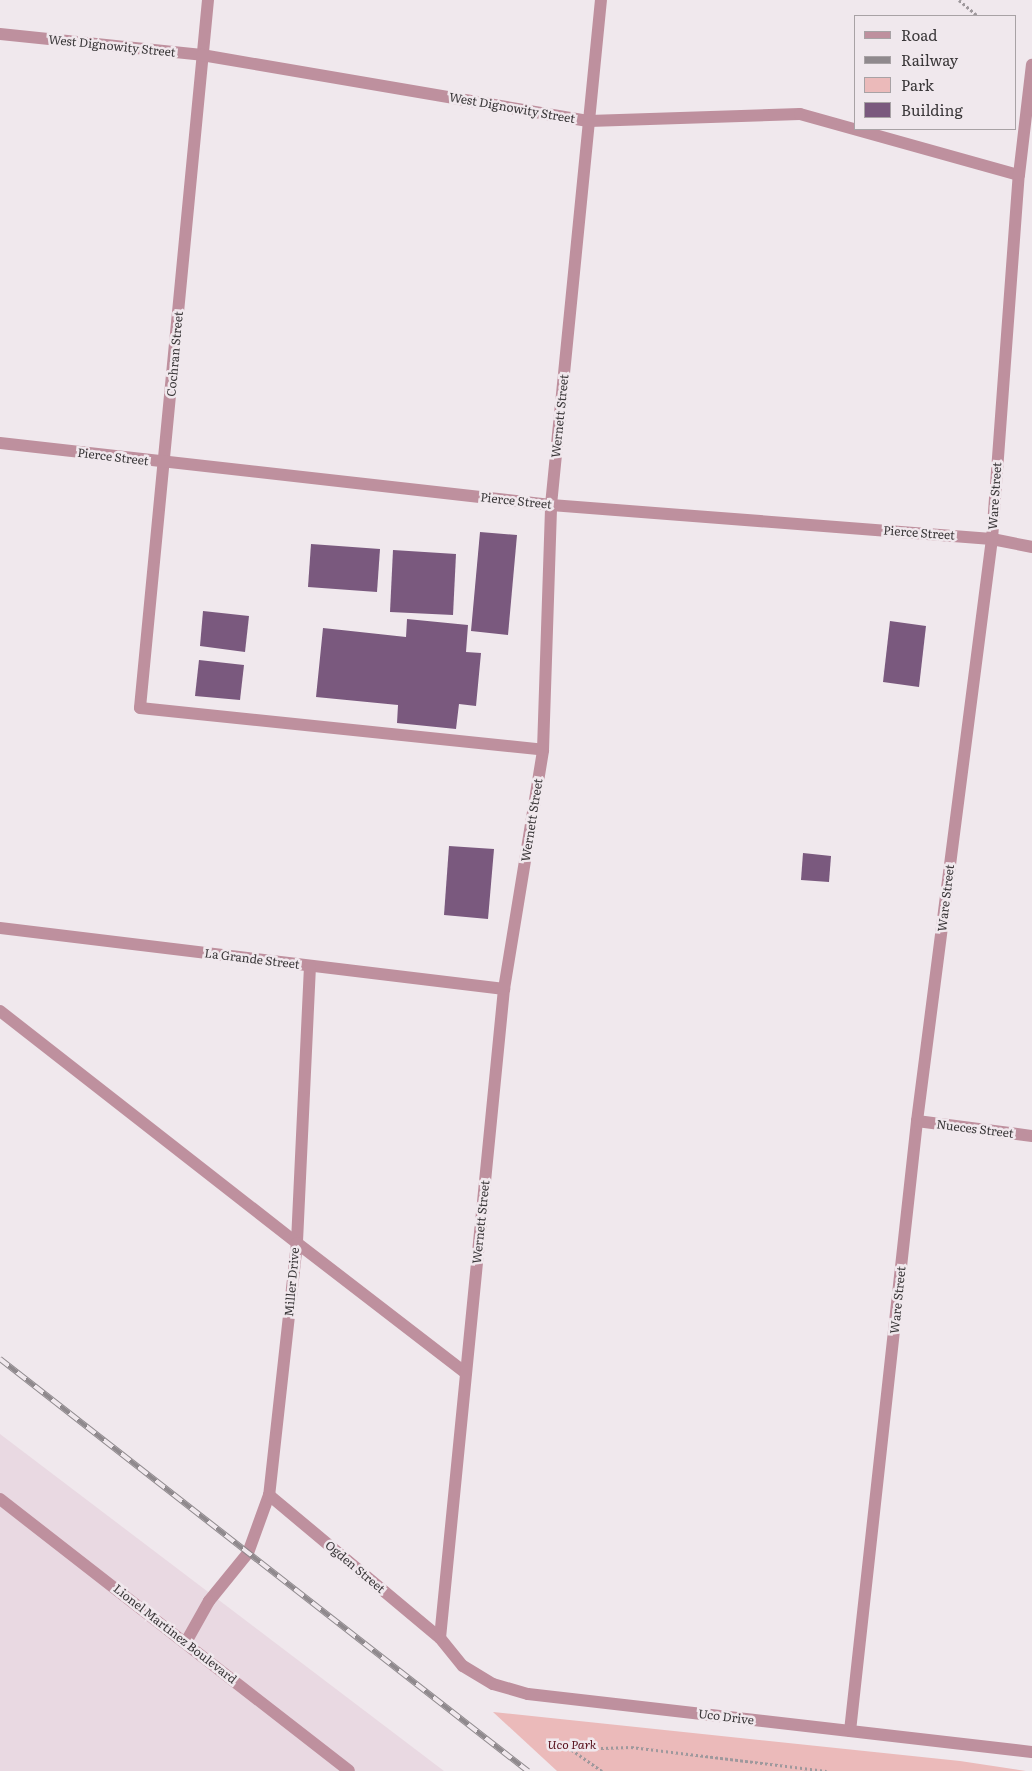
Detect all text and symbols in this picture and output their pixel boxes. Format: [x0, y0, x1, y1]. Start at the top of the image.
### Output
legend [854, 15, 1017, 130]
text: Road [901, 23, 937, 46]
street label: West Dignowity Street [48, 32, 176, 60]
text: Railway [901, 48, 958, 71]
text: Park [901, 73, 934, 96]
street label: West Dignowity Street [448, 90, 576, 126]
text: Building [901, 98, 963, 121]
street label: Cochran Street [164, 311, 186, 397]
street label: Wernett Street [548, 373, 572, 459]
street label: Pierce Street [77, 445, 149, 469]
street label: Ware Street [985, 462, 1005, 530]
street label: Pierce Street [480, 490, 552, 512]
street label: Pierce Street [883, 523, 955, 543]
street label: Wernett Street [518, 777, 546, 863]
street label: Ware Street [935, 863, 957, 933]
street label: La Grande Street [204, 946, 300, 972]
street label: Nueces Street [936, 1117, 1014, 1141]
street label: Wernett Street [469, 1179, 493, 1265]
street label: Miller Drive [282, 1247, 302, 1317]
street label: Ware Street [887, 1266, 909, 1334]
street label: Ogden Street [322, 1538, 388, 1596]
street label: Lionel Martinez Boulevard [111, 1581, 239, 1687]
street label: Uco Drive [697, 1706, 755, 1728]
park label: Uco Park [548, 1738, 596, 1752]

